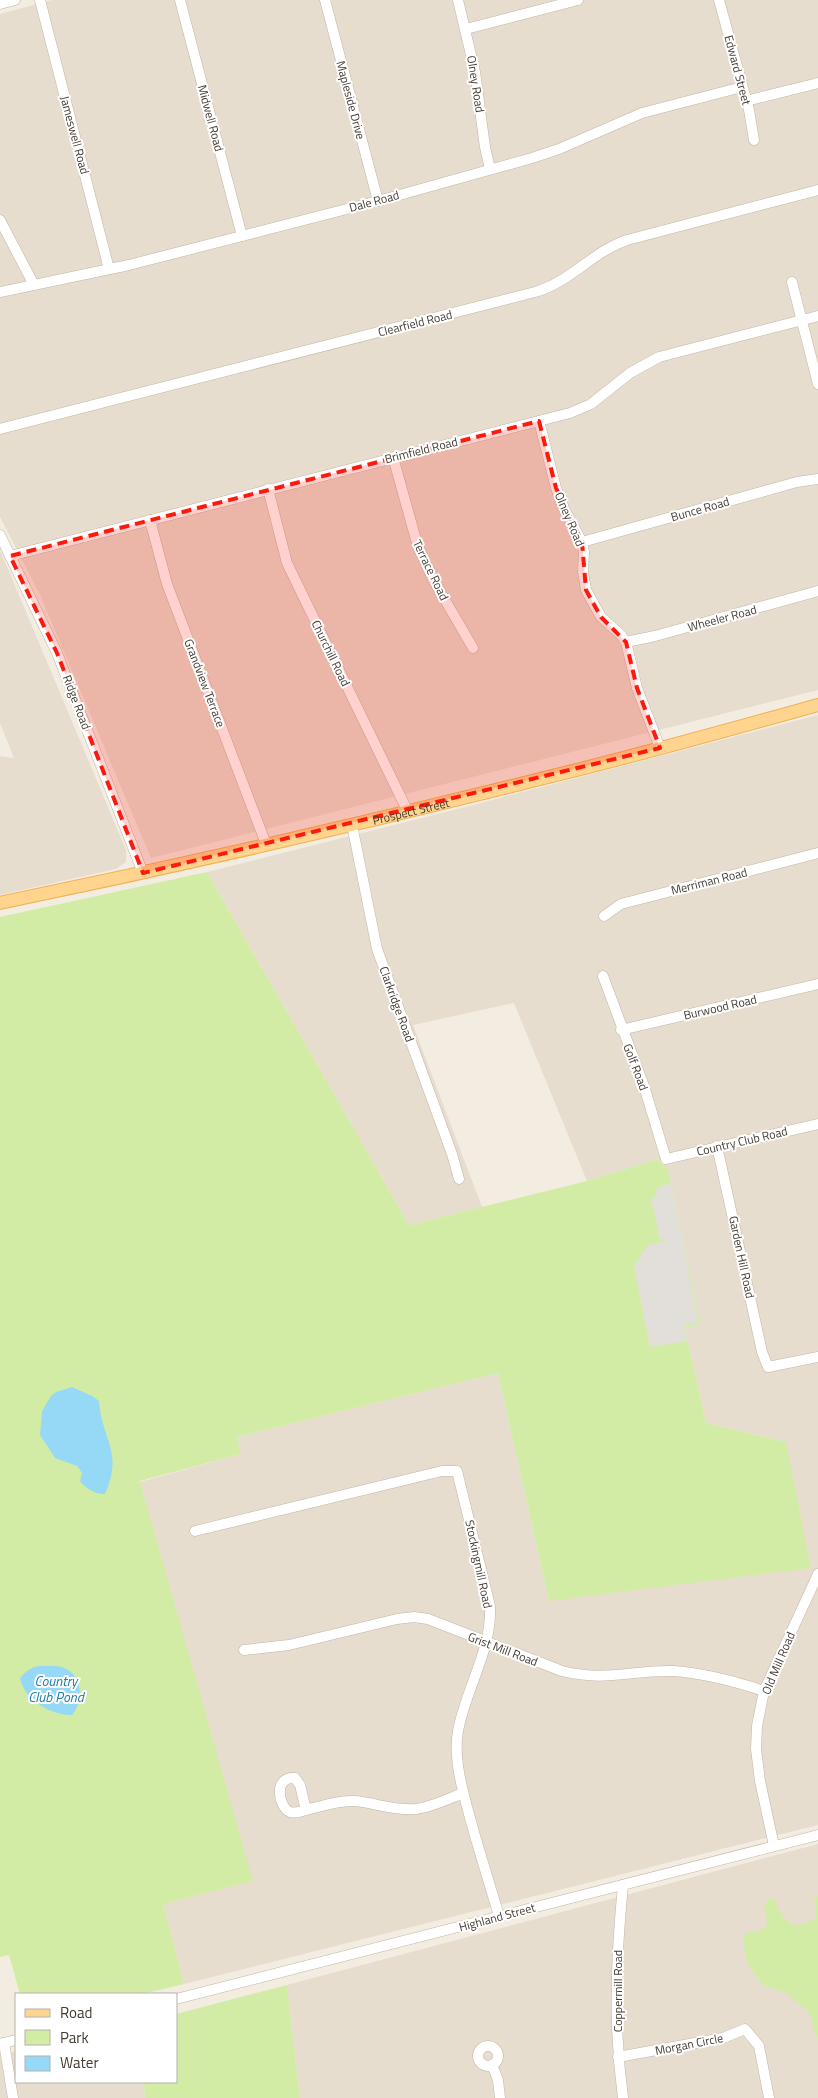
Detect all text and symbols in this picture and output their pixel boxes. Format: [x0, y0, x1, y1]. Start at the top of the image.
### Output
street label: Edward Street [720, 33, 757, 108]
street label: Olney Road [462, 54, 490, 114]
street label: Mapleside Drive [331, 59, 371, 141]
street label: Midwell Road [193, 83, 229, 153]
street label: Jameswell Road [55, 94, 95, 176]
street label: Dale Road [347, 185, 401, 217]
street label: Clearfield Road [376, 305, 454, 341]
street label: Brimfield Road [383, 432, 459, 468]
street label: Olney Road [550, 489, 590, 549]
street label: Bunce Road [669, 492, 731, 526]
street label: Terrace Road [408, 536, 454, 604]
street label: Wheeler Road [685, 600, 759, 636]
street label: Churchill Road [307, 617, 355, 689]
street label: Grandview Terrace [179, 636, 231, 730]
street label: Ridge Road [58, 672, 96, 732]
street label: Prospect Street [370, 792, 452, 829]
street label: Merriman Road [669, 862, 749, 900]
street label: Clarkridge Road [375, 964, 419, 1044]
street label: Burwood Road [681, 989, 759, 1025]
street label: Golf Road [618, 1041, 654, 1093]
street label: Country Club Road [695, 1121, 789, 1161]
street label: Garden Hill Road [724, 1214, 760, 1300]
street label: Stockingmill Road [460, 1518, 498, 1610]
street label: Grist Mill Road [465, 1627, 541, 1671]
street label: Old Mill Road [756, 1629, 800, 1697]
water label: Country Club Pond [28, 1670, 86, 1707]
street label: Highland Street [457, 1897, 538, 1936]
street label: Coppermill Road [608, 1950, 627, 2032]
legend [15, 1993, 178, 2083]
text: Road [60, 2001, 92, 2024]
text: Park [60, 2026, 89, 2049]
street label: Morgan Circle [653, 2028, 725, 2060]
text: Water [60, 2051, 99, 2074]

